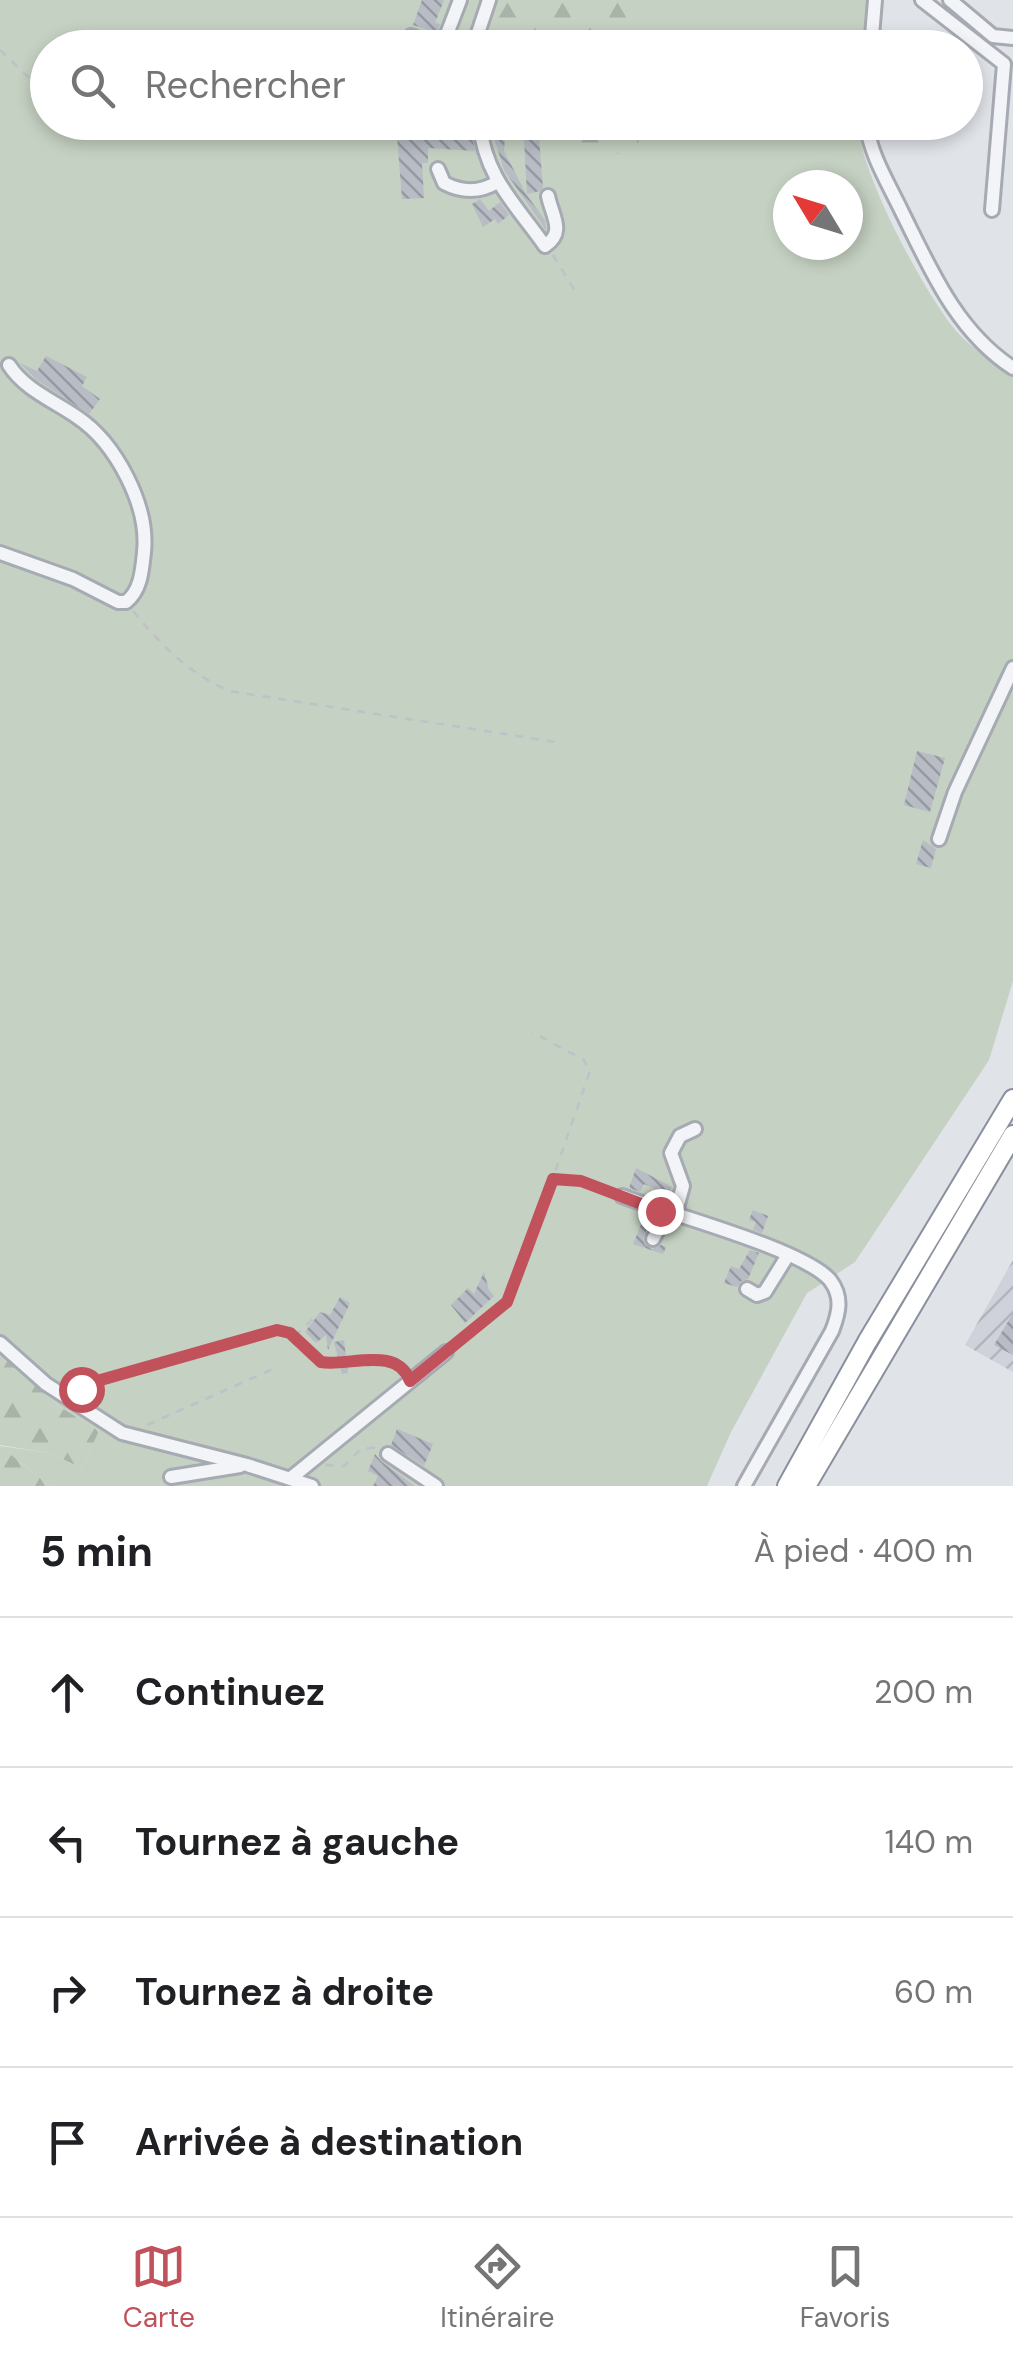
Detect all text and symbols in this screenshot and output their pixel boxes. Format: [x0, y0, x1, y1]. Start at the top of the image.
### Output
search box [30, 30, 983, 140]
icon: search [65, 58, 120, 113]
text: Rechercher [145, 60, 346, 110]
north arrow [773, 170, 863, 260]
route end [638, 1189, 684, 1235]
route start [59, 1367, 105, 1413]
text: 5 min [40, 1524, 153, 1579]
text: À pied · 400 m [754, 1530, 973, 1572]
icon: ahead [40, 1665, 95, 1720]
text: Continuez [135, 1667, 325, 1717]
text: 200 m [874, 1671, 973, 1713]
icon: left [40, 1815, 95, 1870]
text: Tournez à gauche [135, 1817, 459, 1867]
text: 140 m [885, 1821, 973, 1863]
icon: right [40, 1965, 95, 2020]
text: Tournez à droite [135, 1967, 434, 2017]
text: 60 m [894, 1971, 973, 2013]
icon: arrive [40, 2115, 95, 2170]
text: Arrivée à destination [135, 2117, 523, 2167]
tab: Carte [123, 2239, 195, 2336]
tab: Itinéraire [440, 2239, 554, 2336]
tab: Favoris [800, 2239, 890, 2336]

